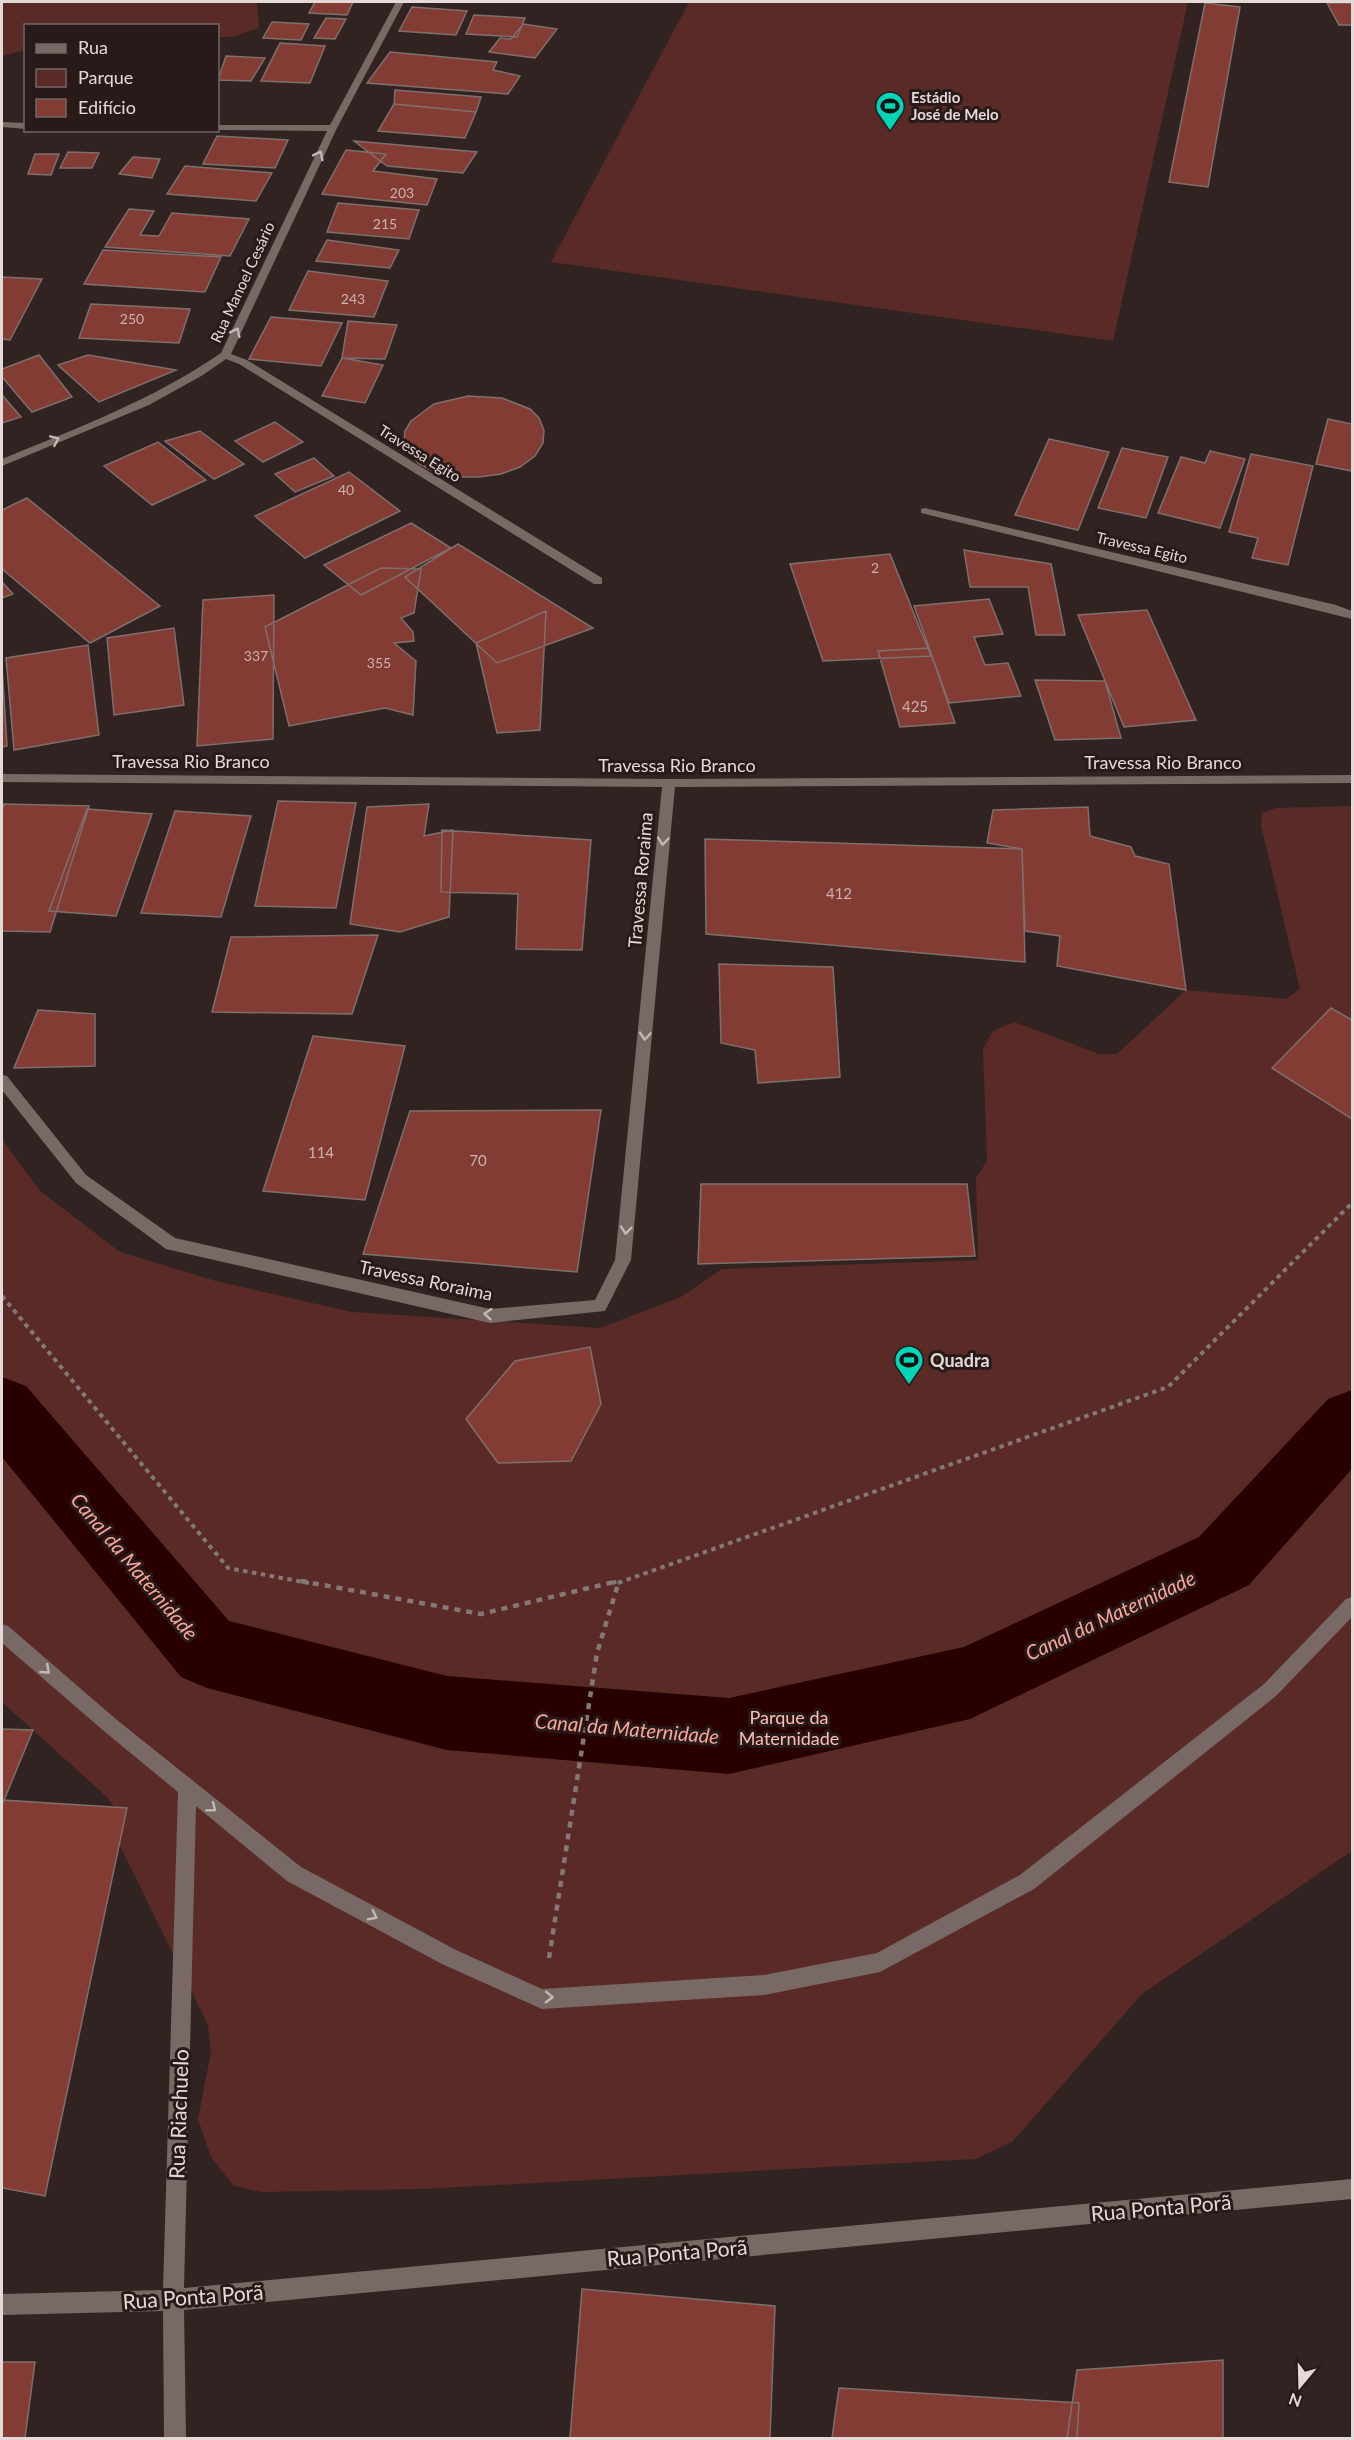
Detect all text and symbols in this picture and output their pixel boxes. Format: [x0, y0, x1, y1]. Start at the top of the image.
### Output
legend [24, 24, 219, 132]
text: Rua [78, 36, 108, 58]
text: Parque [78, 66, 133, 88]
place label: Estádio José de Melo [911, 88, 999, 123]
sports icon: Estádio José de Melo [874, 90, 906, 132]
text: Edifício [78, 96, 136, 118]
one-way arrow [312, 151, 324, 162]
house number: 203 [390, 184, 414, 201]
house number: 215 [373, 215, 397, 232]
street label: Rua Manoel Cesário [206, 219, 278, 345]
house number: 243 [341, 290, 365, 307]
house number: 250 [120, 310, 144, 327]
one-way arrow [229, 327, 241, 338]
street label: Travessa Egito [376, 421, 464, 485]
one-way arrow [49, 435, 60, 447]
house number: 40 [338, 481, 354, 498]
street label: Travessa Egito [1095, 528, 1189, 566]
house number: 2 [871, 559, 879, 576]
house number: 337 [244, 647, 268, 664]
house number: 355 [367, 654, 391, 671]
house number: 425 [902, 697, 928, 715]
street label: Travessa Rio Branco [112, 750, 270, 772]
street label: Travessa Rio Branco [1084, 751, 1242, 773]
street label: Travessa Rio Branco [598, 754, 756, 776]
street label: Travessa Roraima [623, 811, 657, 949]
one-way arrow [657, 837, 670, 846]
house number: 412 [826, 884, 852, 902]
one-way arrow [639, 1031, 652, 1040]
house number: 114 [308, 1143, 334, 1161]
house number: 70 [469, 1151, 487, 1169]
one-way arrow [620, 1225, 633, 1234]
street label: Travessa Roraima [357, 1255, 495, 1305]
one-way arrow [483, 1308, 493, 1321]
sports icon: Quadra [893, 1344, 925, 1386]
place label: Quadra [930, 1349, 990, 1371]
water label: Canal da Maternidade [66, 1488, 204, 1644]
water label: Canal da Maternidade [1021, 1565, 1199, 1665]
one-way arrow [39, 1663, 50, 1674]
park label: Parque da Maternidade [739, 1706, 839, 1749]
water label: Canal da Maternidade [534, 1708, 720, 1748]
one-way arrow [205, 1801, 216, 1812]
one-way arrow [367, 1909, 377, 1920]
one-way arrow [545, 1991, 554, 2004]
street label: Rua Riachuelo [163, 2048, 193, 2179]
street label: Rua Ponta Porã [1090, 2188, 1232, 2226]
street label: Rua Ponta Porã [606, 2233, 748, 2271]
street label: Rua Ponta Porã [122, 2279, 264, 2313]
north arrow [1270, 2356, 1330, 2416]
text: N [1286, 2390, 1304, 2412]

